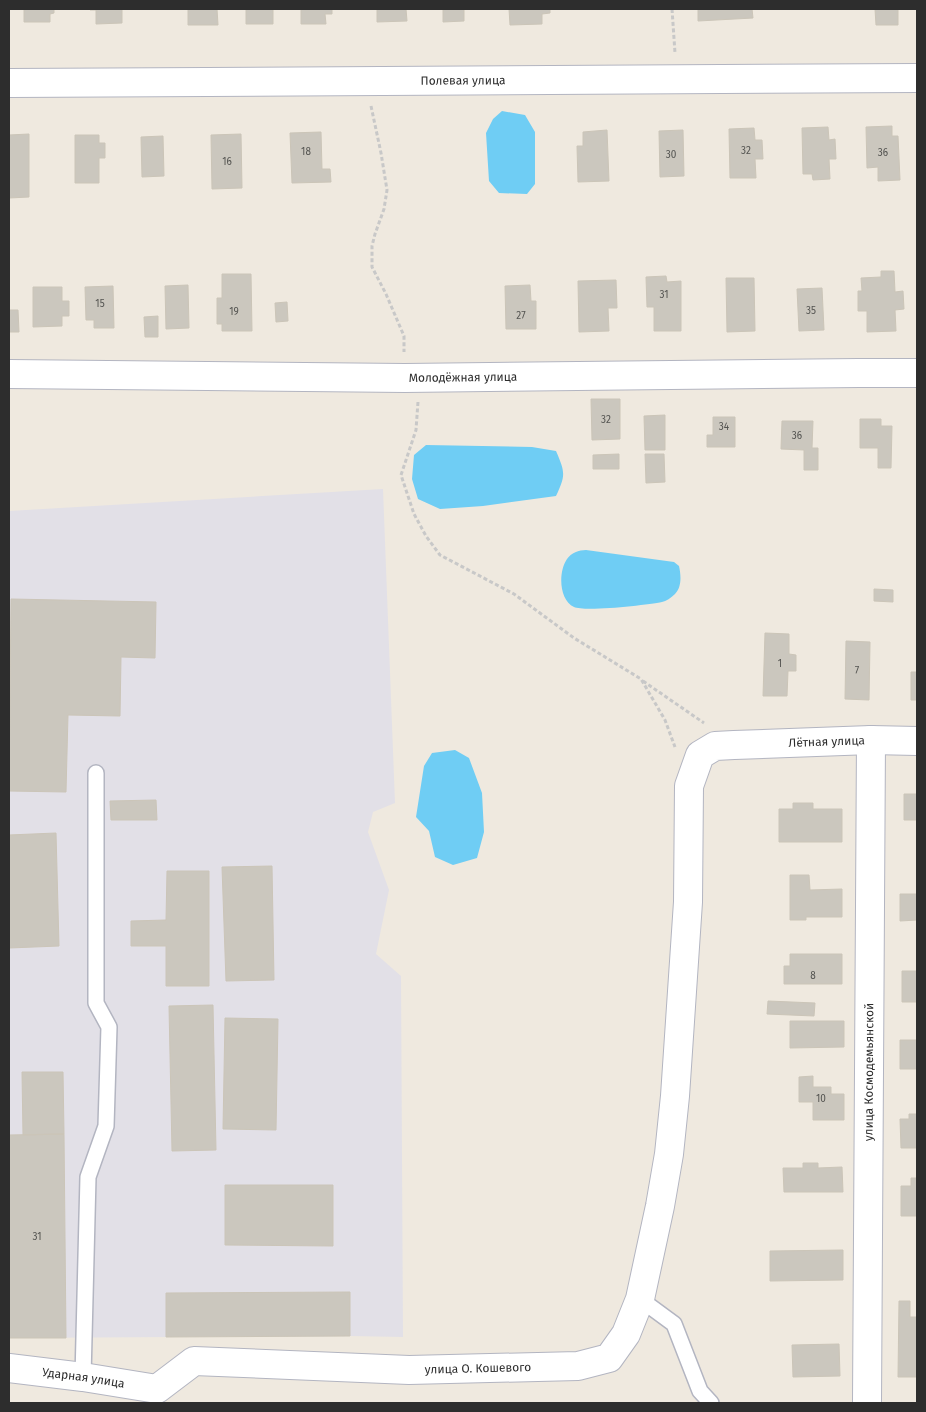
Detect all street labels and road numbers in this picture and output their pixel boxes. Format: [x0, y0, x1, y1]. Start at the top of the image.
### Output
street label: Полевая улица [420, 73, 505, 88]
street label: Молодёжная улица [409, 370, 517, 385]
street label: Лётная улица [788, 733, 865, 750]
street label: улица Космодемьянской [862, 1003, 876, 1141]
street label: улица О. Кошевого [424, 1360, 531, 1377]
street label: Ударная улица [41, 1365, 126, 1391]

